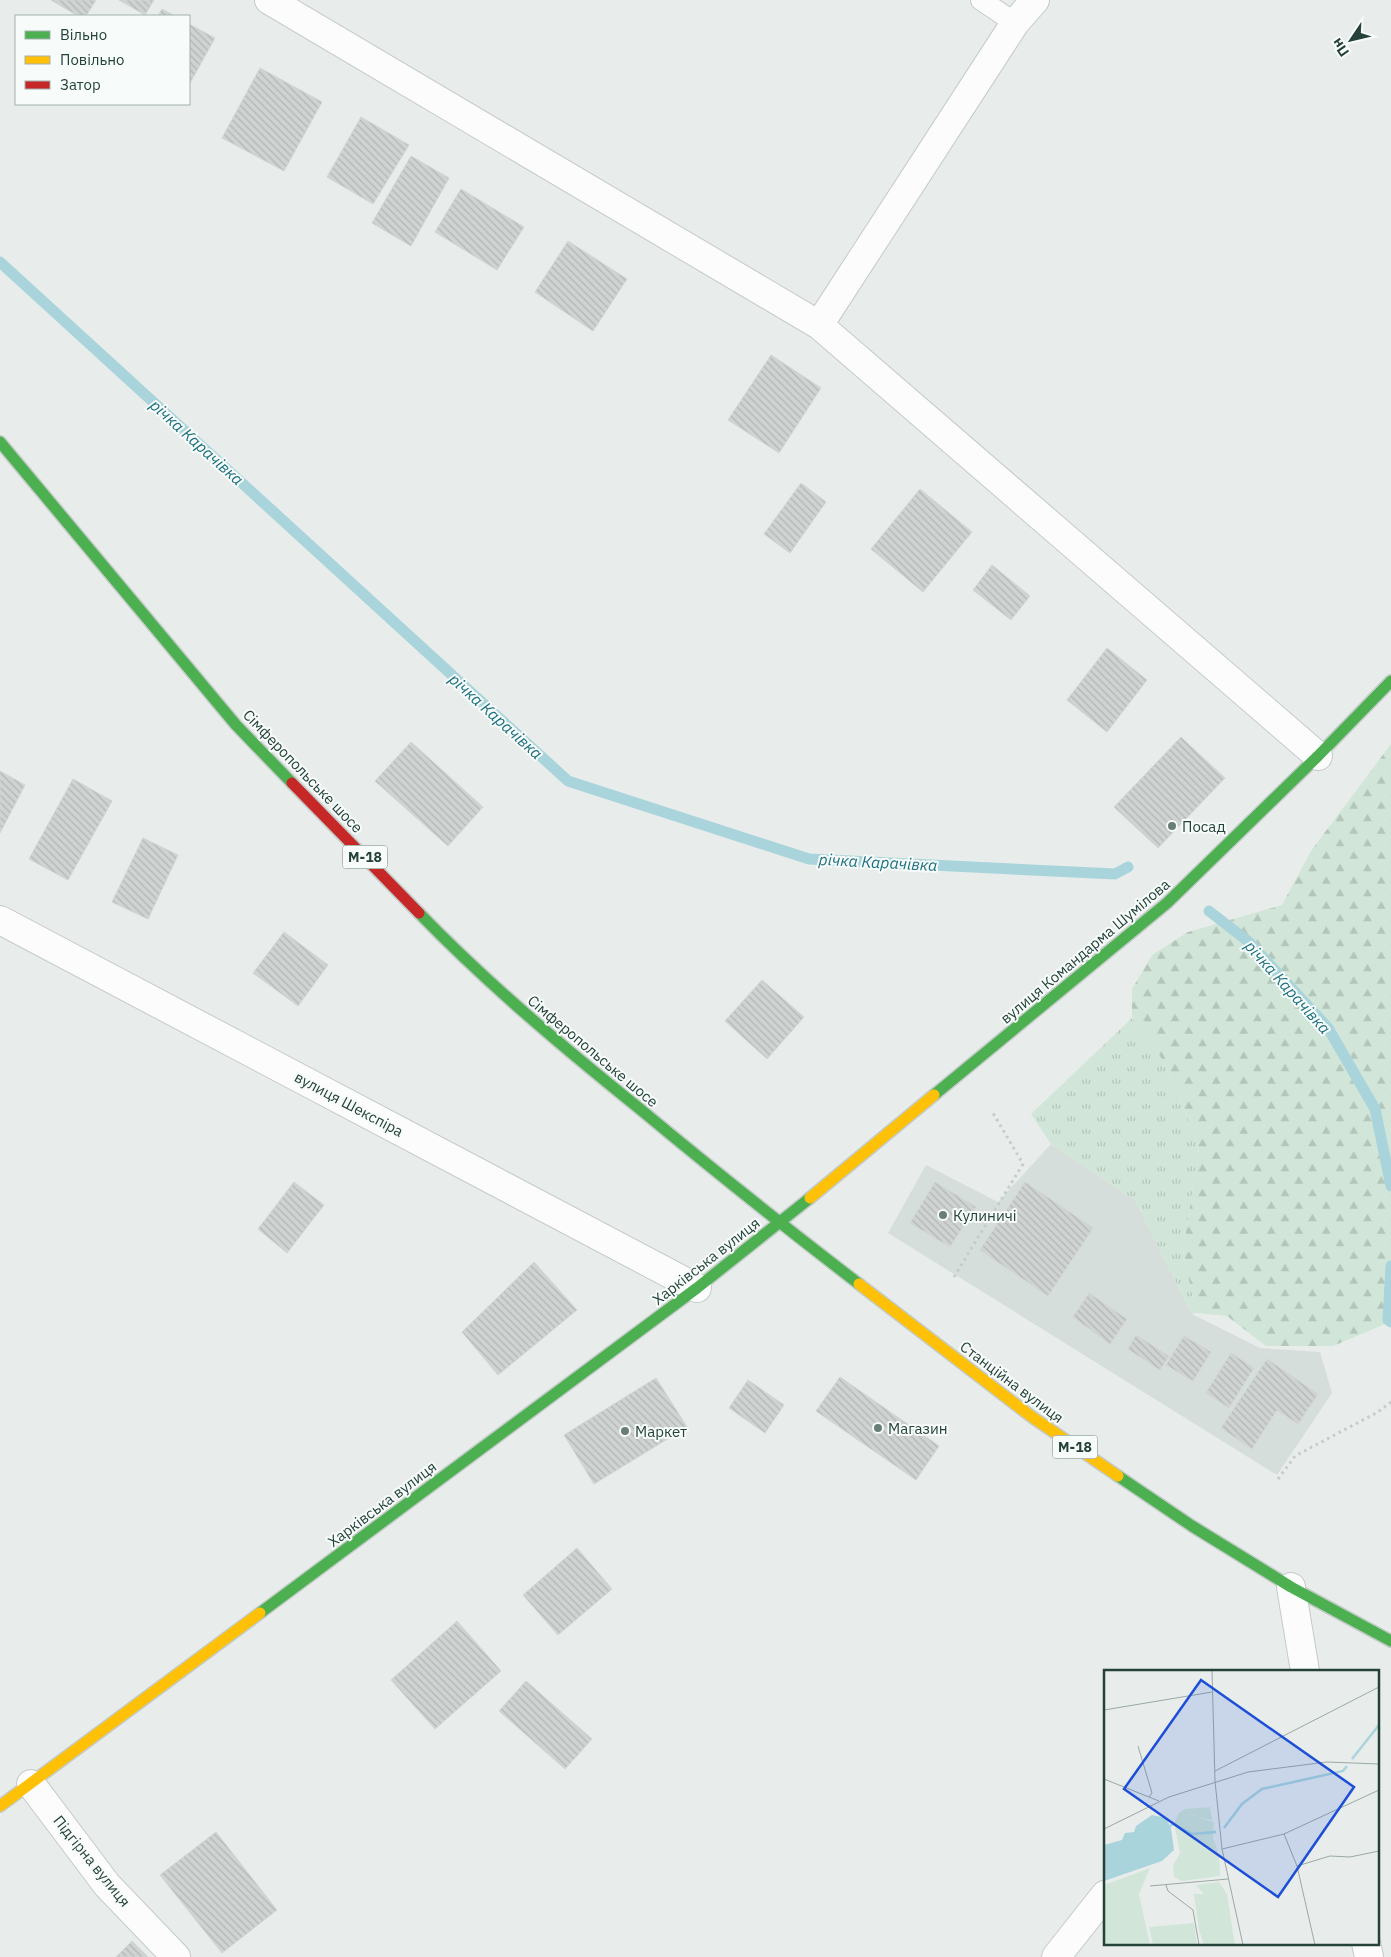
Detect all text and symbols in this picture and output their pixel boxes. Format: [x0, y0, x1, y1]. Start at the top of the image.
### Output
legend [15, 15, 190, 105]
north arrow [1326, 15, 1376, 65]
text: Вільно [60, 25, 107, 44]
text: Пн [1328, 35, 1353, 60]
text: Повільно [60, 50, 124, 69]
text: Затор [60, 75, 101, 94]
water label: річка Карачівка [145, 394, 248, 489]
water label: річка Карачівка [444, 668, 547, 763]
street label: Сімферопольське шосе [239, 705, 367, 837]
place label: Посад [1182, 817, 1226, 836]
marker: Посад [1166, 820, 1178, 832]
road number: М-18 [342, 846, 388, 869]
water label: річка Карачівка [817, 849, 938, 875]
street label: вулиця Командарма Шумілова [996, 874, 1174, 1028]
water label: річка Карачівка [1240, 935, 1335, 1038]
street label: Сімферопольське шосе [524, 991, 662, 1111]
street label: вулиця Шекспіра [291, 1067, 407, 1141]
place label: Кулиничі [953, 1206, 1017, 1225]
marker: Кулиничі [937, 1209, 949, 1221]
street label: Харківська вулиця [649, 1213, 763, 1309]
street label: Станційна вулиця [956, 1337, 1068, 1427]
place label: Магазин [888, 1419, 948, 1438]
place label: Маркет [635, 1422, 687, 1441]
marker: Магазин [872, 1422, 884, 1434]
marker: Маркет [619, 1425, 631, 1437]
road number: М-18 [1052, 1435, 1098, 1458]
street label: Харківська вулиця [324, 1457, 440, 1551]
inset map [1104, 1670, 1378, 1944]
street label: Підгірна вулиця [49, 1811, 135, 1911]

